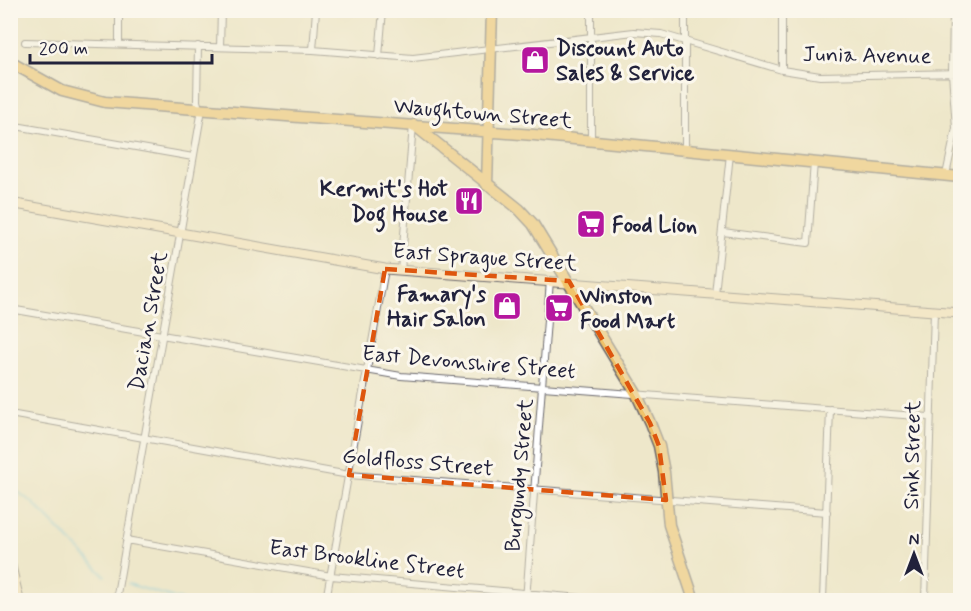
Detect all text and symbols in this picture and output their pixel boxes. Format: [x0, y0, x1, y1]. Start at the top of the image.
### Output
scale bar [30, 27, 212, 65]
place label: Discount Auto Sales & Service [556, 35, 695, 88]
text: 200 m [39, 37, 88, 61]
street label: Junia Avenue [802, 41, 932, 71]
shop icon: Discount Auto Sales & Service [519, 44, 551, 76]
street label: Waughtown Street [392, 92, 573, 139]
place label: Kermit's Hot Dog House [320, 176, 449, 233]
restaurant icon: Kermit's Hot Dog House [453, 185, 485, 217]
supermarket icon: Food Lion [575, 208, 607, 240]
place label: Food Lion [612, 212, 697, 240]
street label: East Sprague Street [392, 238, 578, 279]
street label: Dacian Street [123, 249, 175, 393]
place label: Famary's Hair Salon [387, 281, 486, 334]
place label: Winston Food Mart [579, 283, 675, 336]
shop icon: Famary's Hair Salon [491, 290, 523, 322]
supermarket icon: Winston Food Mart [543, 292, 575, 324]
street label: East Devonshire Street [361, 340, 577, 386]
street label: Burgundy Street [499, 397, 544, 553]
street label: Sink Street [898, 400, 928, 510]
street label: Goldfloss Street [341, 442, 495, 484]
north arrow [884, 524, 944, 584]
text: N [909, 530, 919, 551]
street label: East Brookline Street [267, 534, 466, 586]

